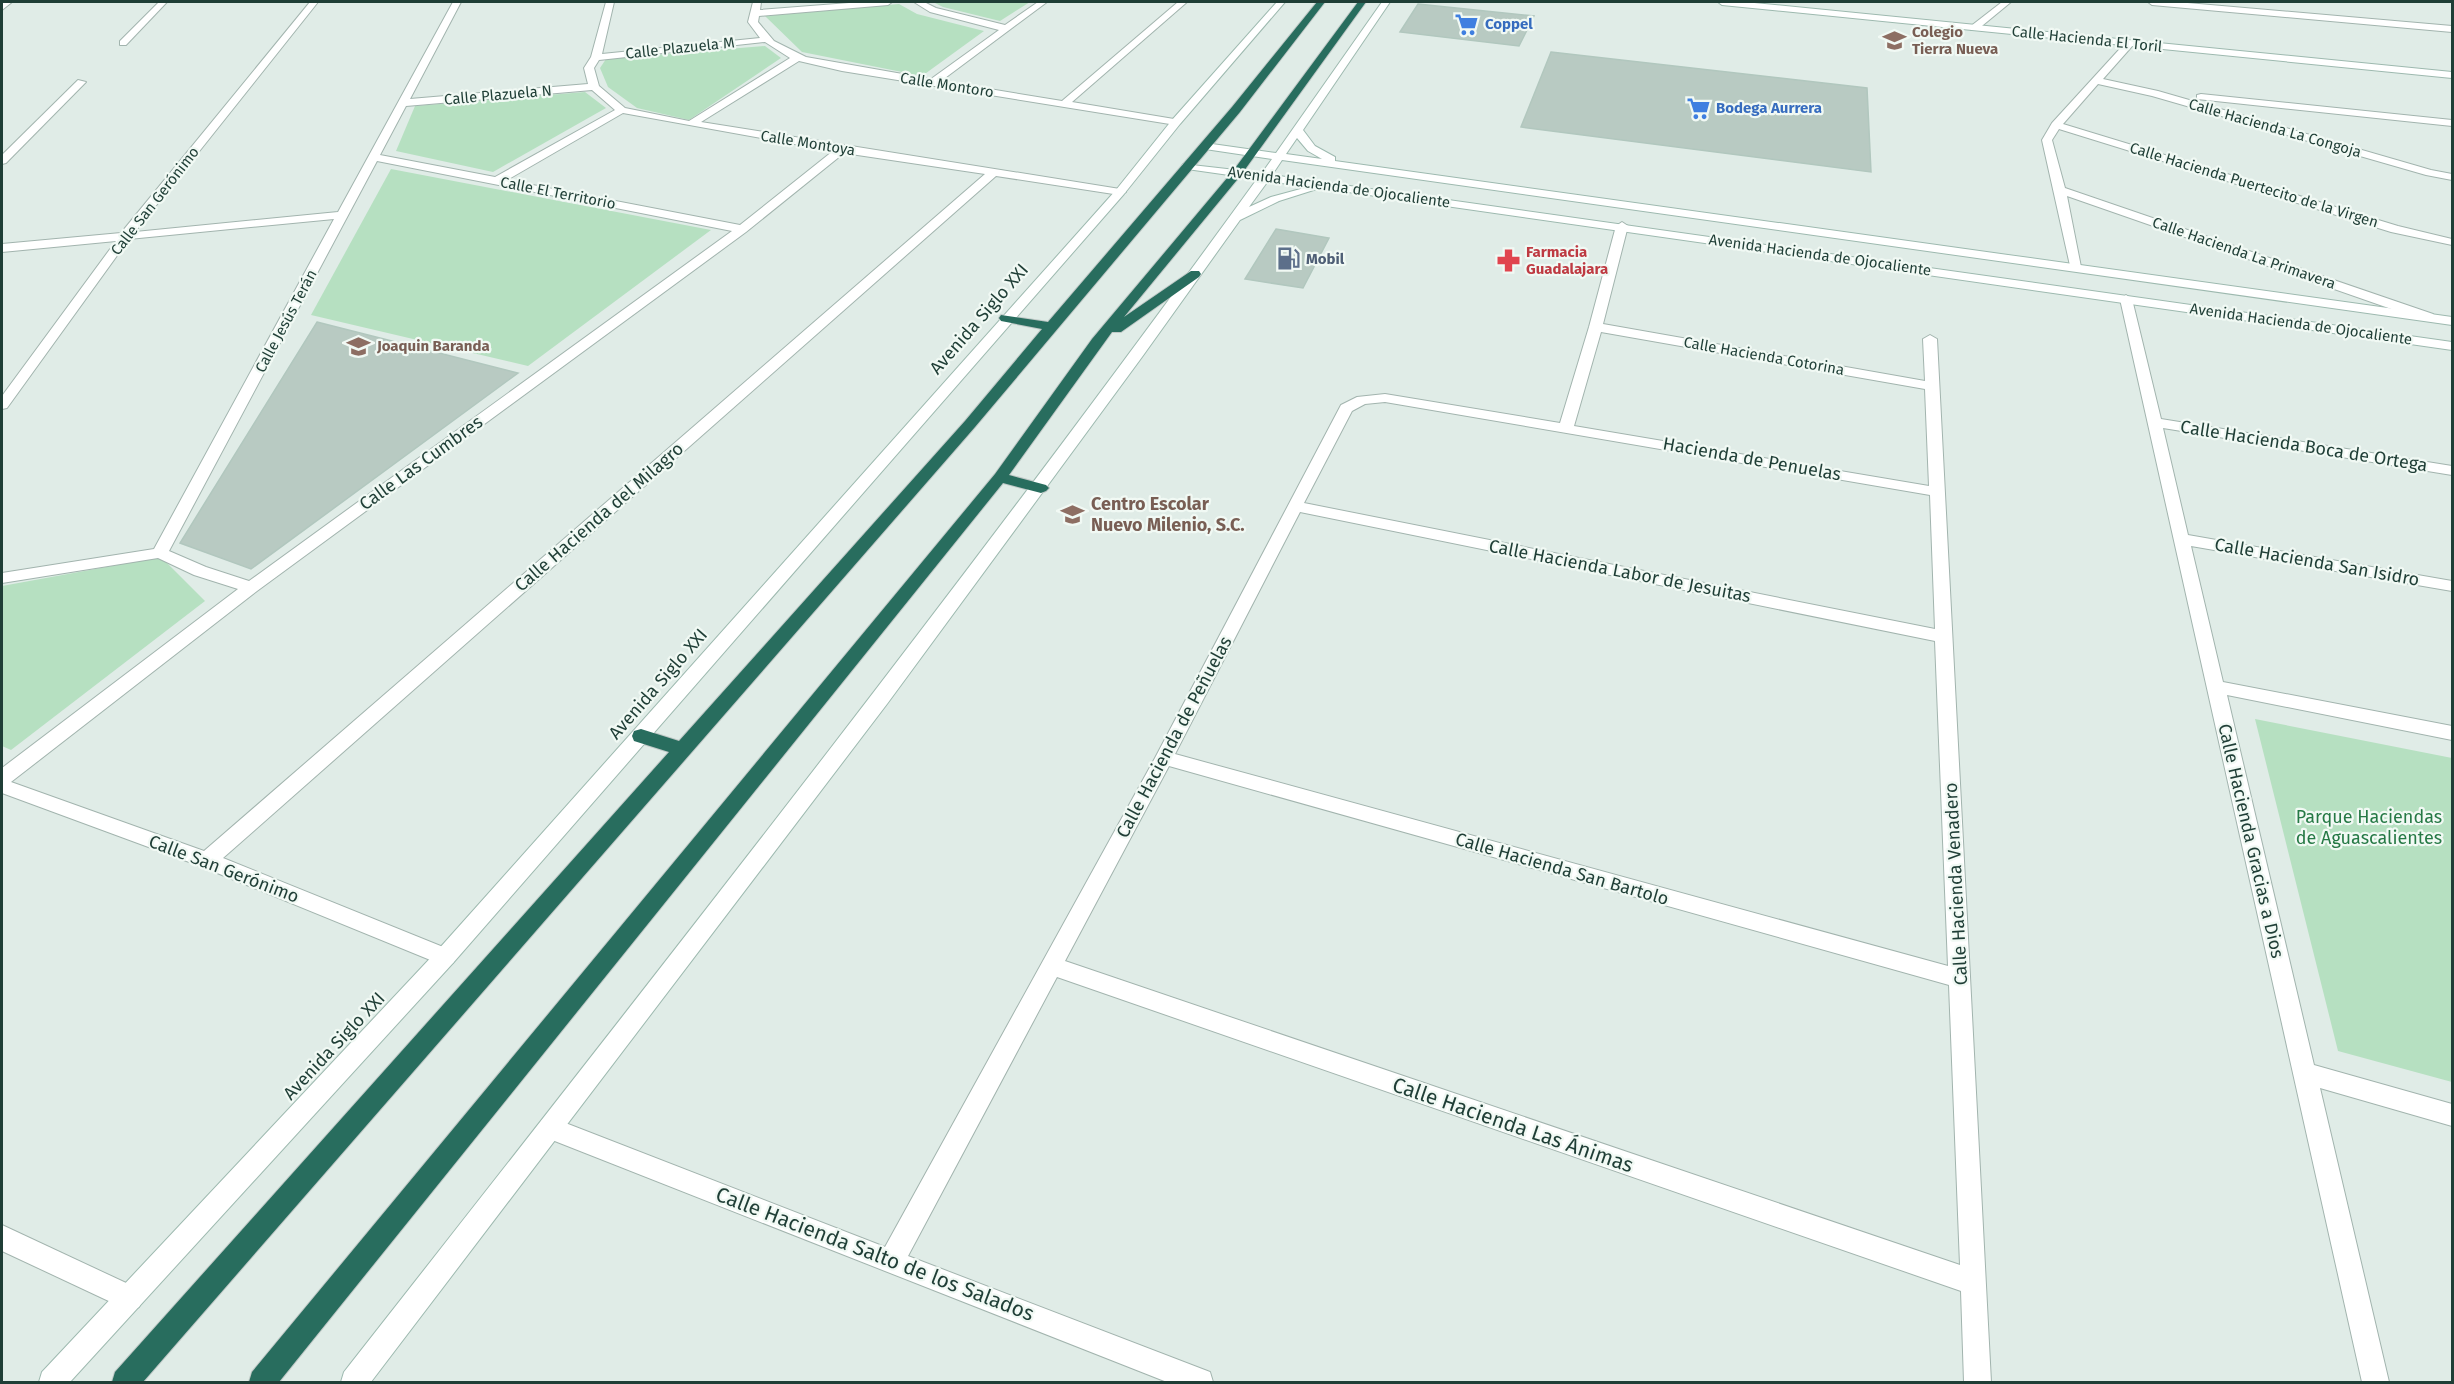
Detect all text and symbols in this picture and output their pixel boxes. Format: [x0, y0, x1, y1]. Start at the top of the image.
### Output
supermarket icon: Coppel [1454, 11, 1480, 37]
place label: Coppel [1485, 15, 1533, 33]
street label: Calle Hacienda El Toril [2011, 22, 2164, 56]
place label: Colegio Tierra Nueva [1912, 23, 1998, 58]
school or university icon: Colegio Tierra Nueva [1881, 28, 1907, 54]
street label: Calle Plazuela M [625, 33, 735, 63]
street label: Calle Montoro [899, 69, 995, 101]
street label: Calle Plazuela N [443, 81, 553, 109]
supermarket icon: Bodega Aurrera [1685, 95, 1711, 121]
street label: Calle Hacienda La Congoja [2187, 95, 2363, 161]
place label: Bodega Aurrera [1716, 99, 1822, 117]
street label: Calle Montoya [759, 127, 857, 159]
street label: Calle Hacienda Puertecito de la Virgen [2128, 139, 2380, 231]
street label: Calle San Gerónimo [107, 143, 203, 259]
street label: Avenida Hacienda de Ojocaliente [1227, 162, 1451, 212]
street label: Calle El Territorio [499, 173, 617, 213]
street label: Calle Hacienda La Primavera [2150, 213, 2338, 293]
street label: Avenida Hacienda de Ojocaliente [1708, 230, 1932, 280]
place label: Farmacia Guadalajara [1526, 243, 1608, 278]
fuel station icon: Mobil [1275, 246, 1301, 272]
pharmacy icon: Farmacia Guadalajara [1495, 248, 1521, 274]
place label: Mobil [1306, 250, 1345, 268]
street label: Avenida Siglo XXI [925, 259, 1033, 379]
street label: Calle Jesús Terán [251, 266, 321, 376]
street label: Avenida Hacienda de Ojocaliente [2189, 299, 2413, 349]
school or university icon: Joaquin Baranda [346, 333, 372, 359]
street label: Calle Hacienda Cotorina [1682, 333, 1846, 379]
place label: Joaquin Baranda [376, 337, 490, 355]
street label: Calle Las Cumbres [355, 411, 487, 515]
street label: Calle Hacienda Boca de Ortega [2179, 416, 2429, 476]
street label: Hacienda de Penuelas [1661, 432, 1843, 486]
street label: Calle Hacienda del Milagro [510, 438, 688, 596]
place label: Centro Escolar Nuevo Milenio, S.C. [1091, 493, 1245, 536]
school or university icon: Centro Escolar Nuevo Milenio, S.C. [1060, 501, 1086, 527]
street label: Calle Hacienda San Isidro [2213, 533, 2421, 591]
street label: Calle Hacienda Labor de Jesuitas [1487, 535, 1753, 607]
street label: Avenida Siglo XXI [604, 624, 712, 744]
street label: Calle Hacienda de Peñuelas [1111, 632, 1237, 842]
street label: Calle Hacienda Gracias a Dios [2213, 722, 2289, 960]
street label: Calle Hacienda Venadero [1940, 782, 1972, 986]
park label: Parque Haciendas de Aguascalientes [2296, 806, 2442, 849]
street label: Calle Hacienda San Bartolo [1453, 828, 1671, 910]
street label: Calle San Gerónimo [146, 830, 302, 908]
street label: Avenida Siglo XXI [278, 988, 390, 1104]
street label: Calle Hacienda Las Ánimas [1389, 1072, 1637, 1179]
street label: Calle Hacienda Salto de los Salados [712, 1181, 1038, 1327]

